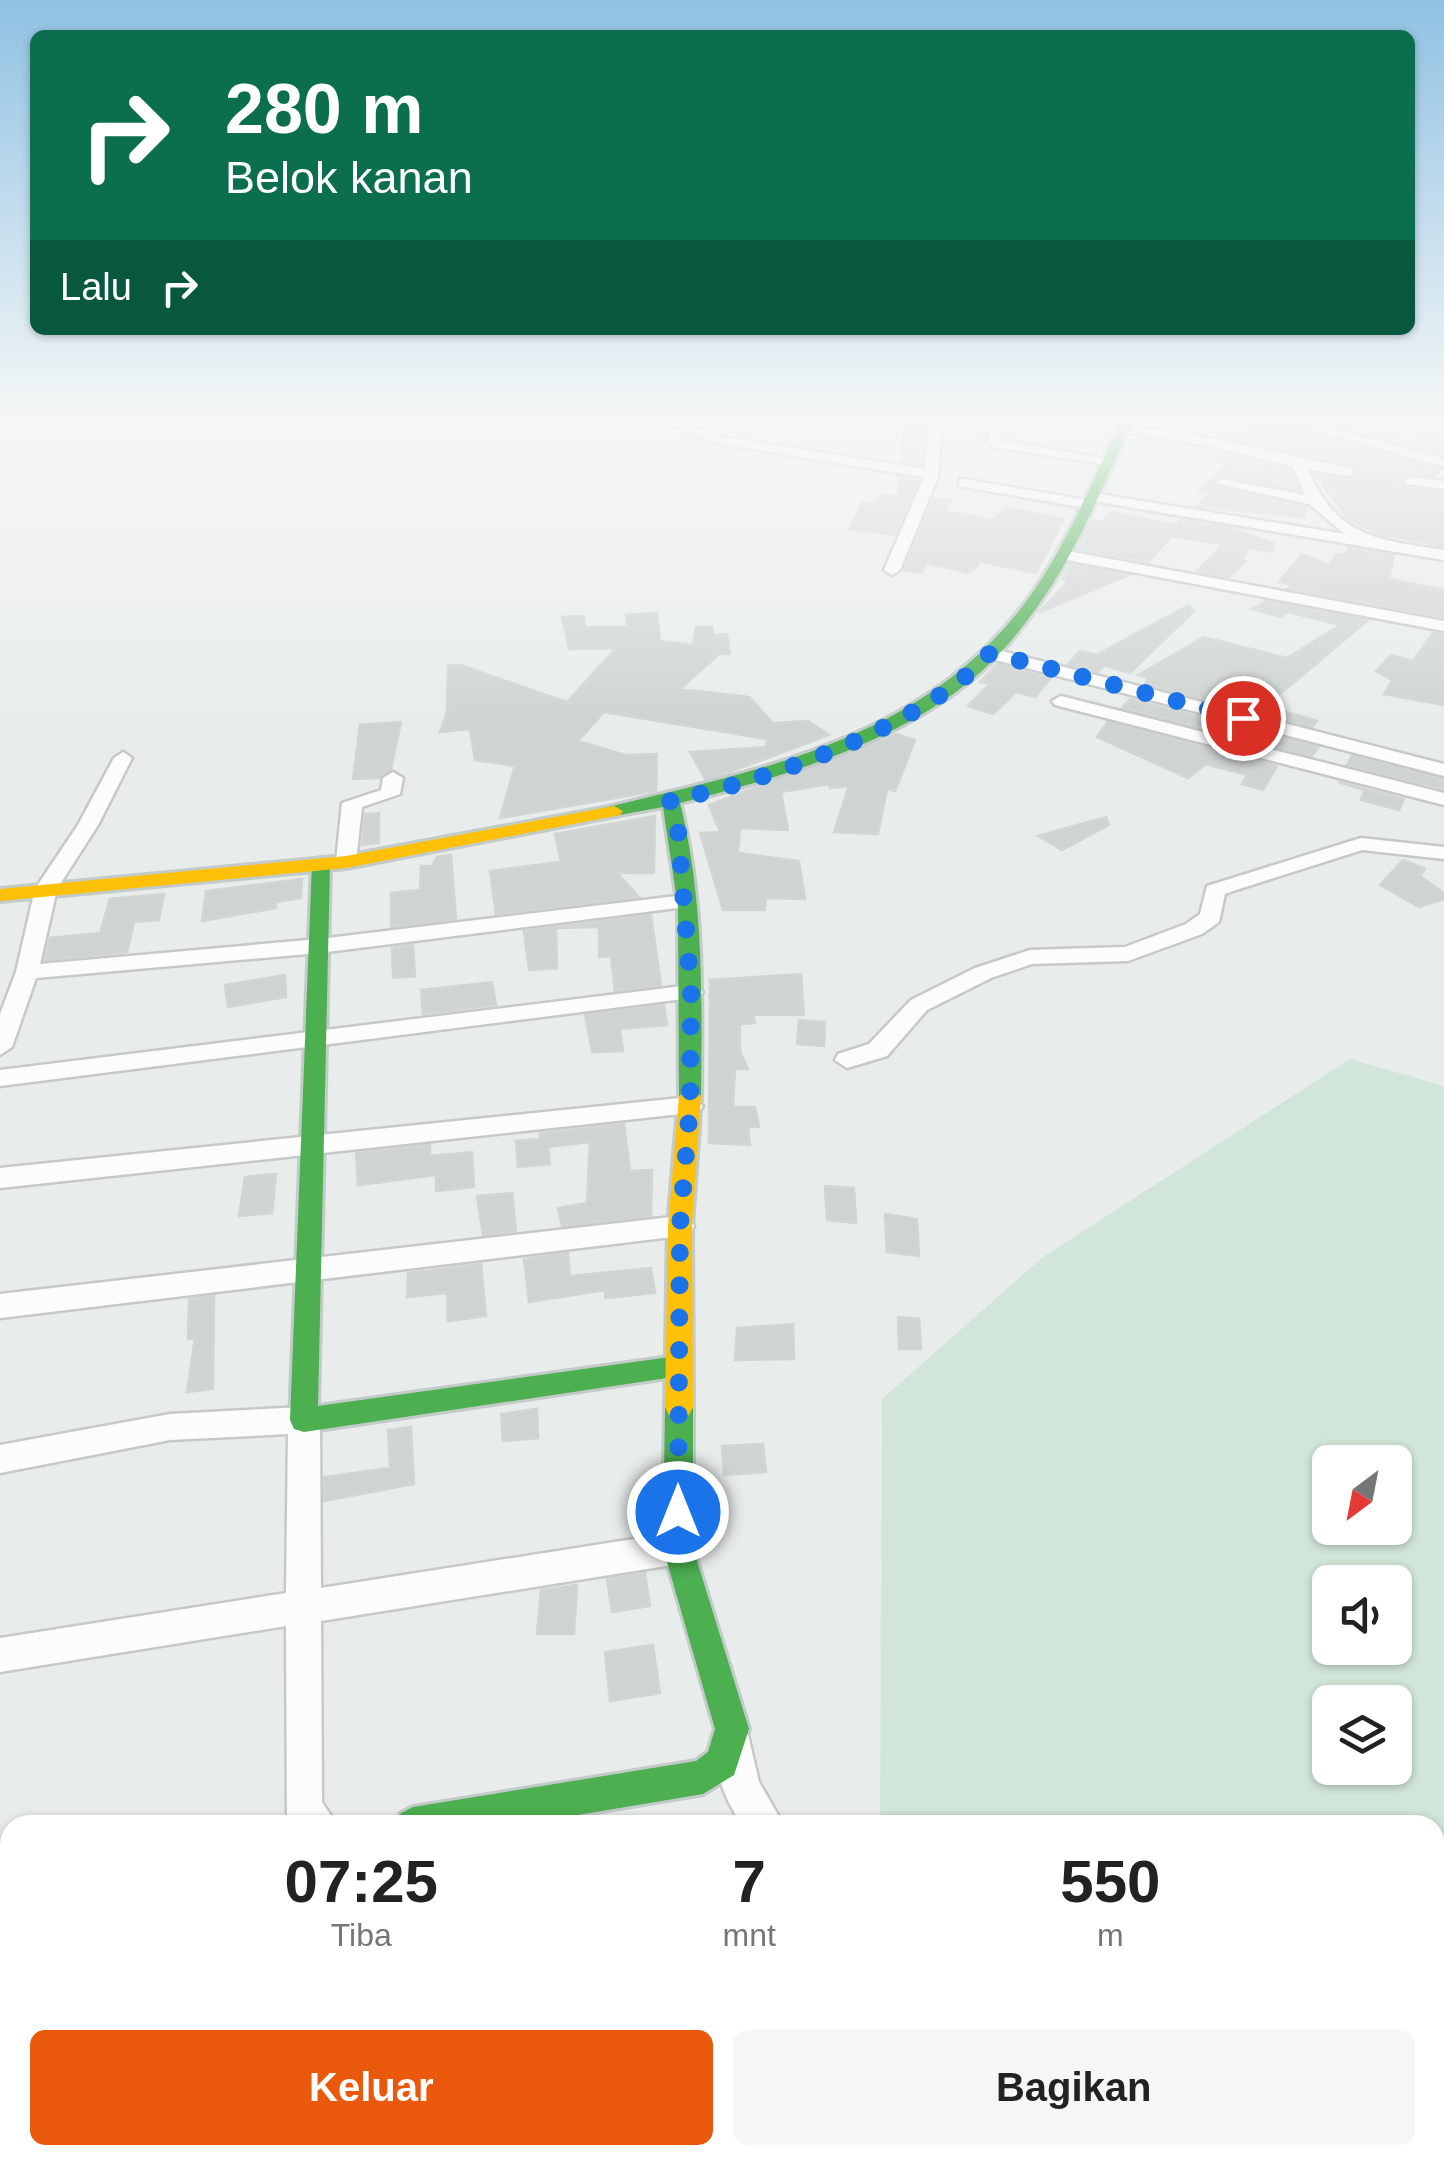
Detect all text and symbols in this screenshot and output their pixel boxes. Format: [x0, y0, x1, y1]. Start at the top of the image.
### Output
icon: right [60, 70, 190, 200]
text: 280 m [225, 70, 423, 148]
text: Belok kanan [225, 152, 473, 203]
icon: right [152, 260, 207, 315]
text: Lalu [60, 266, 132, 308]
pin [1201, 676, 1286, 761]
icon: arrive [1216, 691, 1271, 746]
north arrow [1312, 1445, 1412, 1545]
map controls [1312, 1445, 1412, 1785]
position arrow [626, 1460, 730, 1564]
button: sound [1312, 1565, 1412, 1665]
button: layers [1312, 1685, 1412, 1785]
text: 07:25 [285, 1848, 438, 1915]
text: 7 [732, 1848, 766, 1915]
text: 550 [1060, 1848, 1160, 1915]
text: Tiba [331, 1917, 392, 1953]
text: mnt [723, 1917, 776, 1953]
text: m [1097, 1917, 1124, 1953]
button: Keluar [30, 2030, 713, 2145]
button: Bagikan [733, 2030, 1415, 2145]

